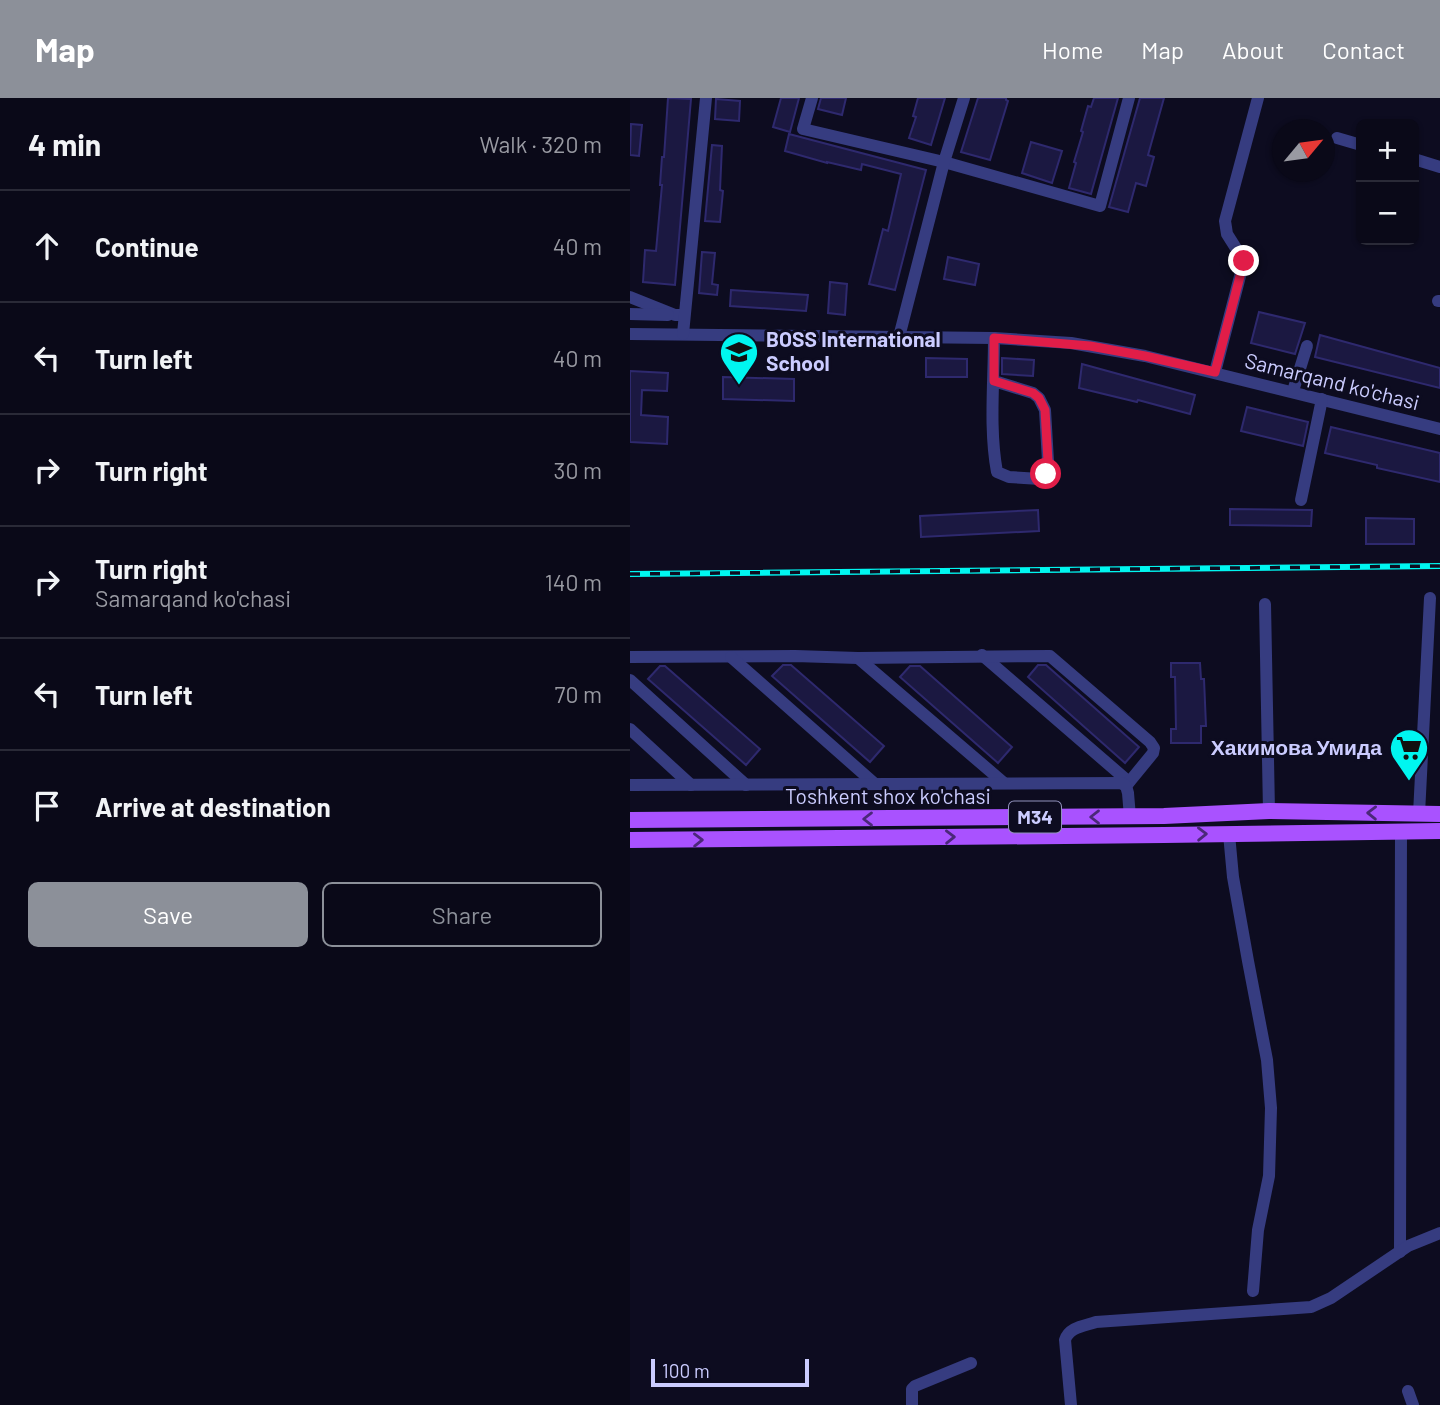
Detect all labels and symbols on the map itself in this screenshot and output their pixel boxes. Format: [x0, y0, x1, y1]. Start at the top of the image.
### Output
north arrow [1272, 119, 1335, 182]
route end [1228, 245, 1259, 276]
place label: BOSS International School [766, 326, 941, 375]
school or university icon: BOSS International School [718, 331, 760, 386]
street label: Samarqand ko'chasi [1242, 347, 1422, 414]
route start [1030, 458, 1061, 489]
supermarket icon: Хакимова Умида [1388, 727, 1430, 782]
place label: Хакимова Умида [1211, 734, 1382, 759]
street label: Toshkent shox ko'chasi [785, 783, 991, 808]
road number: M34 [1009, 802, 1061, 832]
one-way arrow [1366, 805, 1377, 821]
one-way arrow [1090, 809, 1100, 825]
one-way arrow [862, 811, 873, 827]
one-way arrow [1197, 827, 1208, 842]
one-way arrow [945, 829, 956, 845]
one-way arrow [693, 832, 704, 847]
scale bar [651, 1356, 808, 1388]

